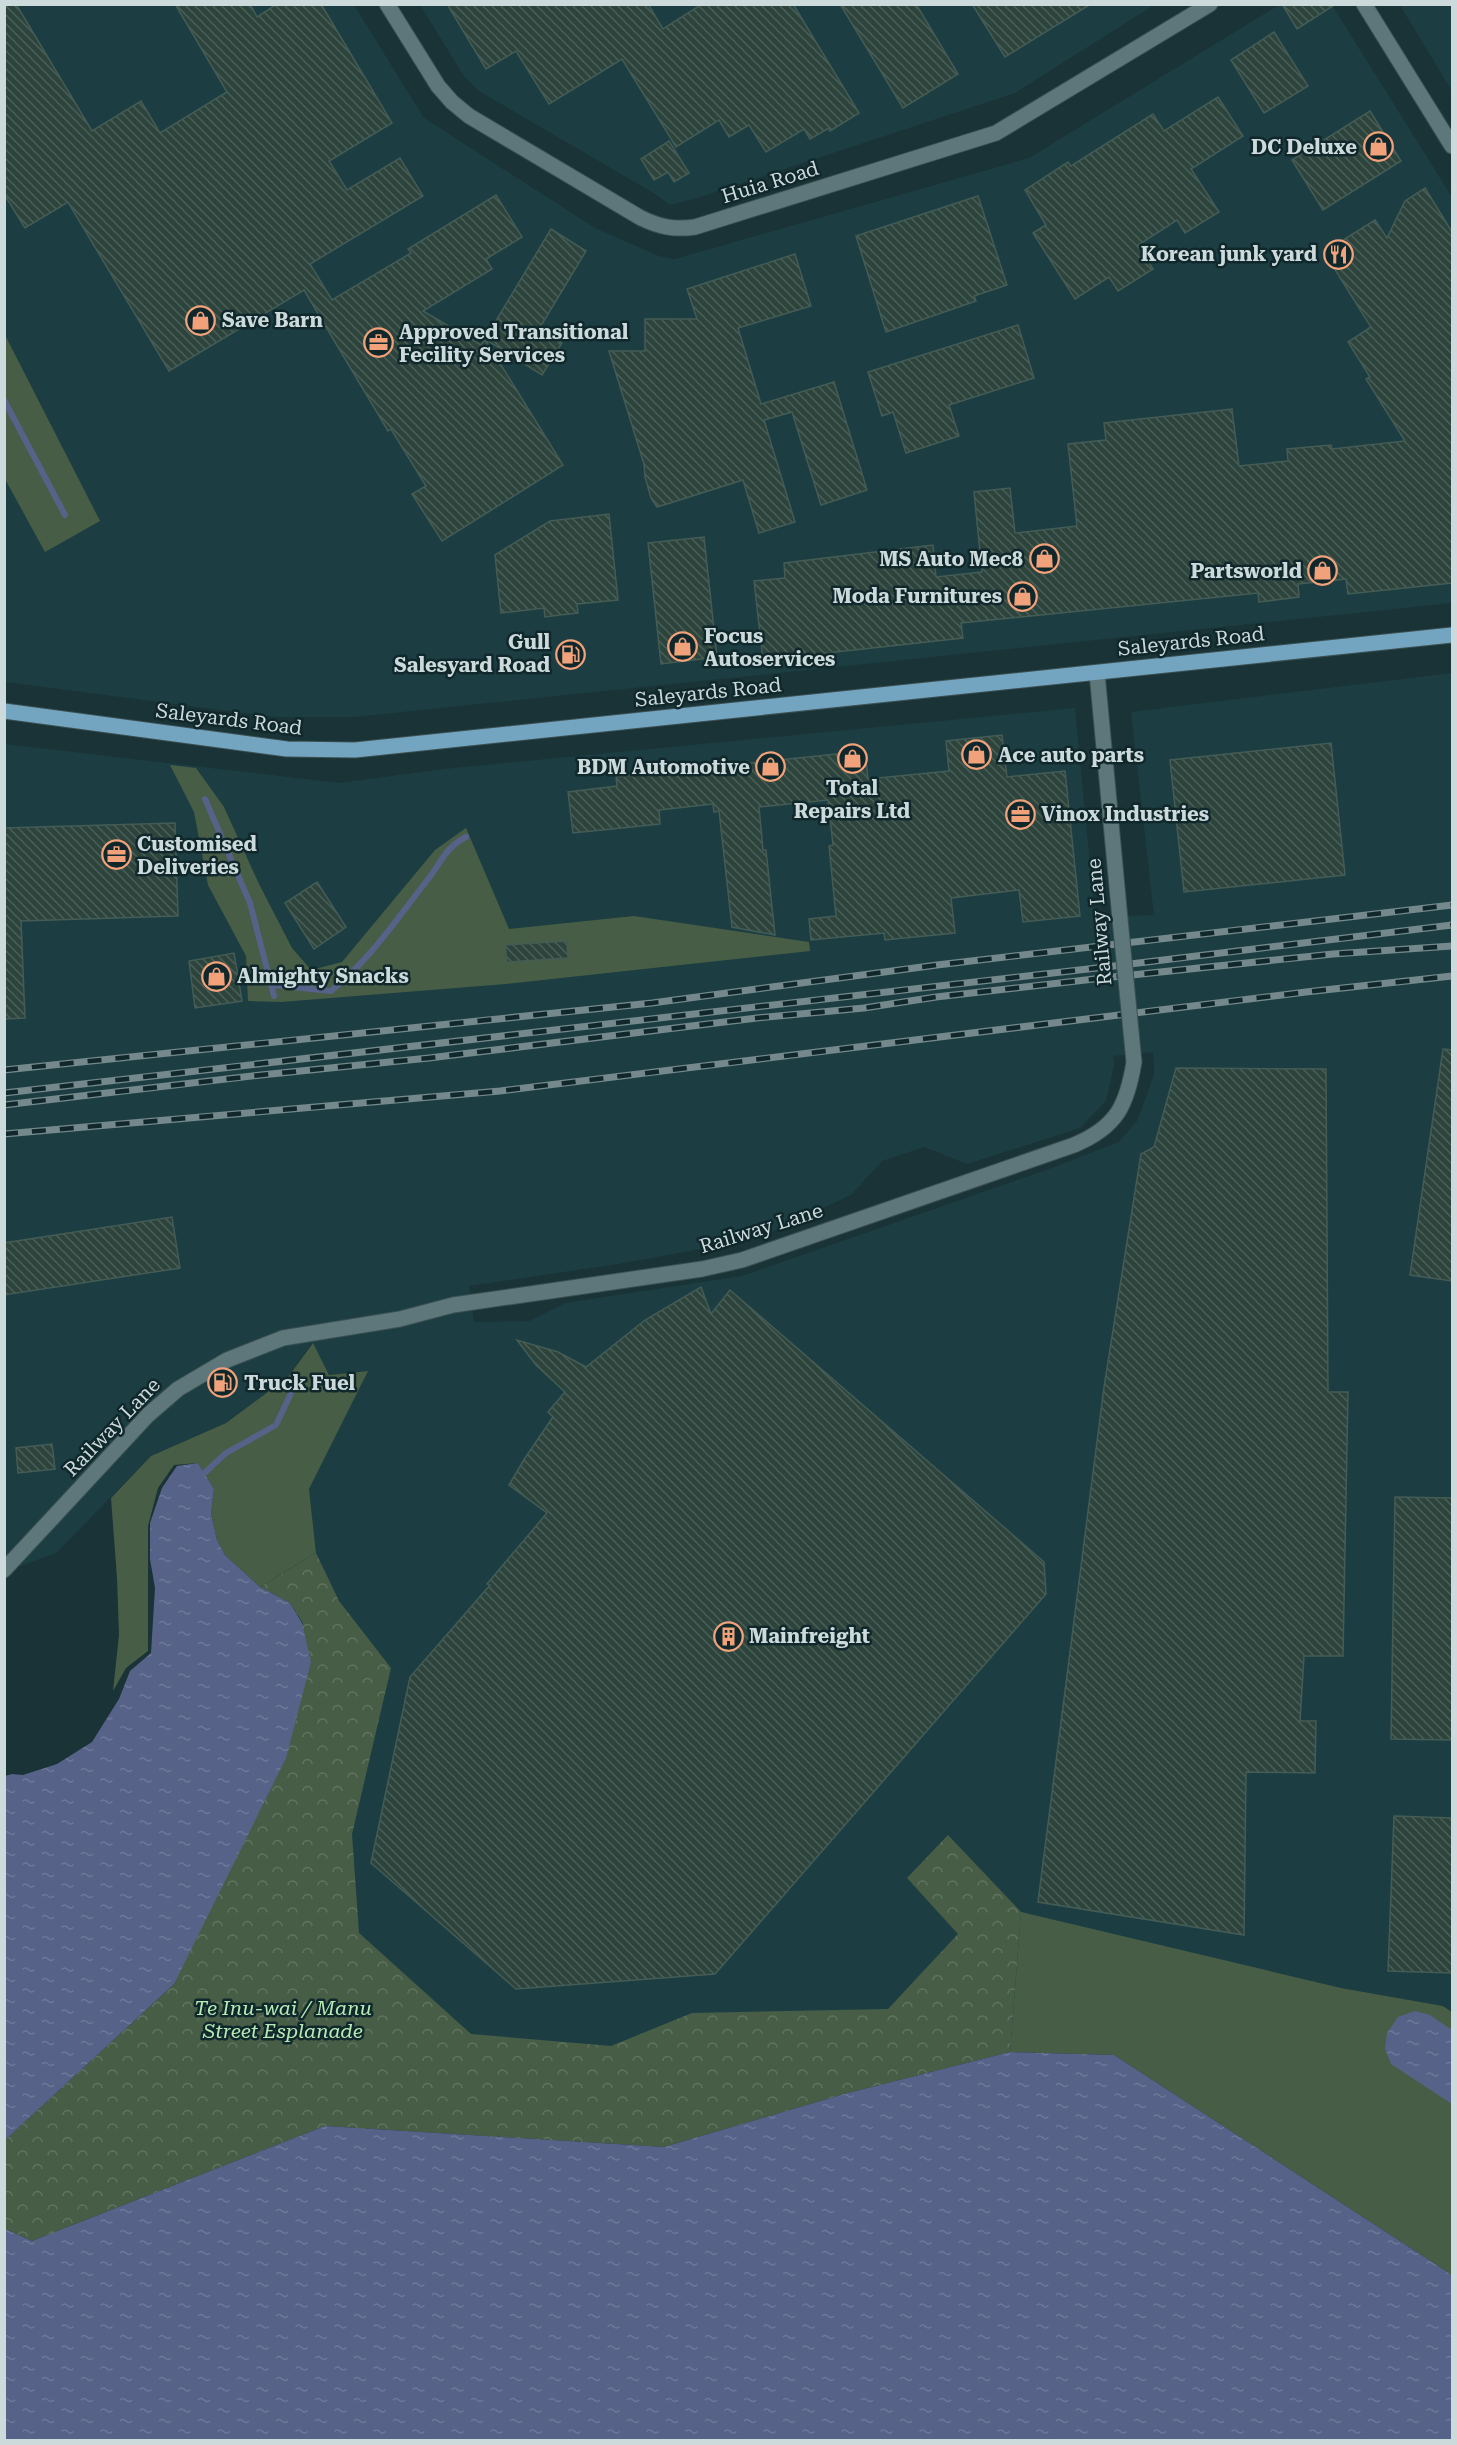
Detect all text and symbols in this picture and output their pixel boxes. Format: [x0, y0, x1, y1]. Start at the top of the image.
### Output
shop icon: DC Deluxe [1362, 131, 1394, 163]
place label: DC Deluxe [1251, 135, 1357, 159]
street label: Huia Road [718, 156, 822, 208]
restaurant icon: Korean junk yard [1322, 238, 1354, 270]
place label: Korean junk yard [1141, 242, 1318, 266]
shop icon: Save Barn [185, 304, 217, 336]
place label: Save Barn [222, 308, 323, 332]
place label: Approved Transitional Fecility Services [399, 320, 629, 367]
office icon: Approved Transitional Fecility Services [362, 327, 394, 359]
shop icon: MS Auto Mec8 [1028, 543, 1060, 575]
place label: MS Auto Mec8 [879, 547, 1023, 571]
shop icon: Partsworld [1307, 555, 1339, 587]
place label: Partsworld [1190, 559, 1303, 583]
shop icon: Moda Furnitures [1007, 580, 1039, 612]
place label: Moda Furnitures [833, 584, 1002, 608]
street label: Saleyards Road [1117, 621, 1266, 661]
place label: Focus Autoservices [704, 624, 835, 671]
place label: Gull Salesyard Road [394, 630, 551, 677]
shop icon: Focus Autoservices [667, 631, 699, 663]
fuel station icon: Gull Salesyard Road [555, 638, 587, 670]
street label: Saleyards Road [634, 672, 783, 712]
street label: Saleyards Road [155, 698, 304, 740]
shop icon: Ace auto parts [961, 739, 993, 771]
shop icon: Total Repairs Ltd [836, 742, 868, 774]
place label: Ace auto parts [998, 743, 1144, 767]
shop icon: BDM Automotive [755, 751, 787, 783]
place label: BDM Automotive [577, 755, 750, 779]
place label: Total Repairs Ltd [794, 776, 911, 823]
office icon: Vinox Industries [1004, 798, 1036, 830]
place label: Vinox Industries [1041, 802, 1209, 826]
place label: Customised Deliveries [137, 832, 258, 879]
office icon: Customised Deliveries [100, 839, 132, 871]
street label: Railway Lane [1081, 857, 1117, 987]
shop icon: Almighty Snacks [200, 960, 232, 992]
place label: Almighty Snacks [237, 964, 409, 988]
street label: Railway Lane [696, 1198, 826, 1258]
fuel station icon: Truck Fuel [207, 1367, 239, 1399]
place label: Truck Fuel [244, 1371, 356, 1395]
street label: Railway Lane [59, 1373, 165, 1481]
building icon: Mainfreight [712, 1620, 744, 1652]
place label: Mainfreight [749, 1624, 870, 1648]
park label: Te Inu-wai / Manu Street Esplanade [194, 1996, 372, 2043]

